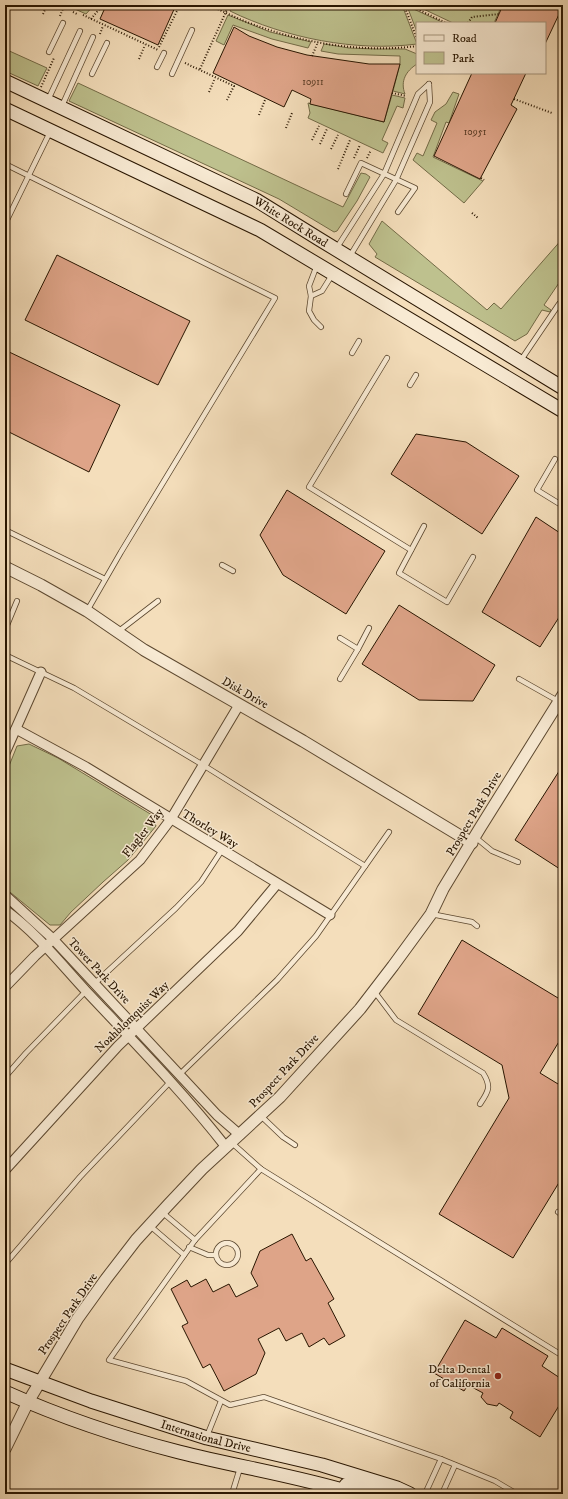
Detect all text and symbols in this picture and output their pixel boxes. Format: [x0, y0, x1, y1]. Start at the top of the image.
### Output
legend [416, 22, 546, 74]
text: Road [452, 31, 477, 46]
text: Park [452, 51, 474, 66]
house number: 10911 [302, 76, 324, 88]
house number: 10951 [464, 126, 487, 138]
street label: White Rock Road [250, 193, 331, 250]
street label: Disk Drive [219, 674, 271, 712]
street label: Prospect Park Drive [443, 769, 505, 859]
street label: Flagler Way [119, 805, 167, 861]
street label: Thorley Way [179, 806, 241, 852]
street label: Tower Park Drive [65, 935, 133, 1007]
street label: Noahblomquist Way [92, 978, 172, 1056]
street label: Prospect Park Drive [246, 1031, 322, 1111]
street label: Prospect Park Drive [35, 1270, 101, 1358]
place label: Delta Dental of California [428, 1362, 491, 1391]
marker: Delta Dental of California [493, 1371, 503, 1381]
street label: International Drive [159, 1416, 253, 1456]

